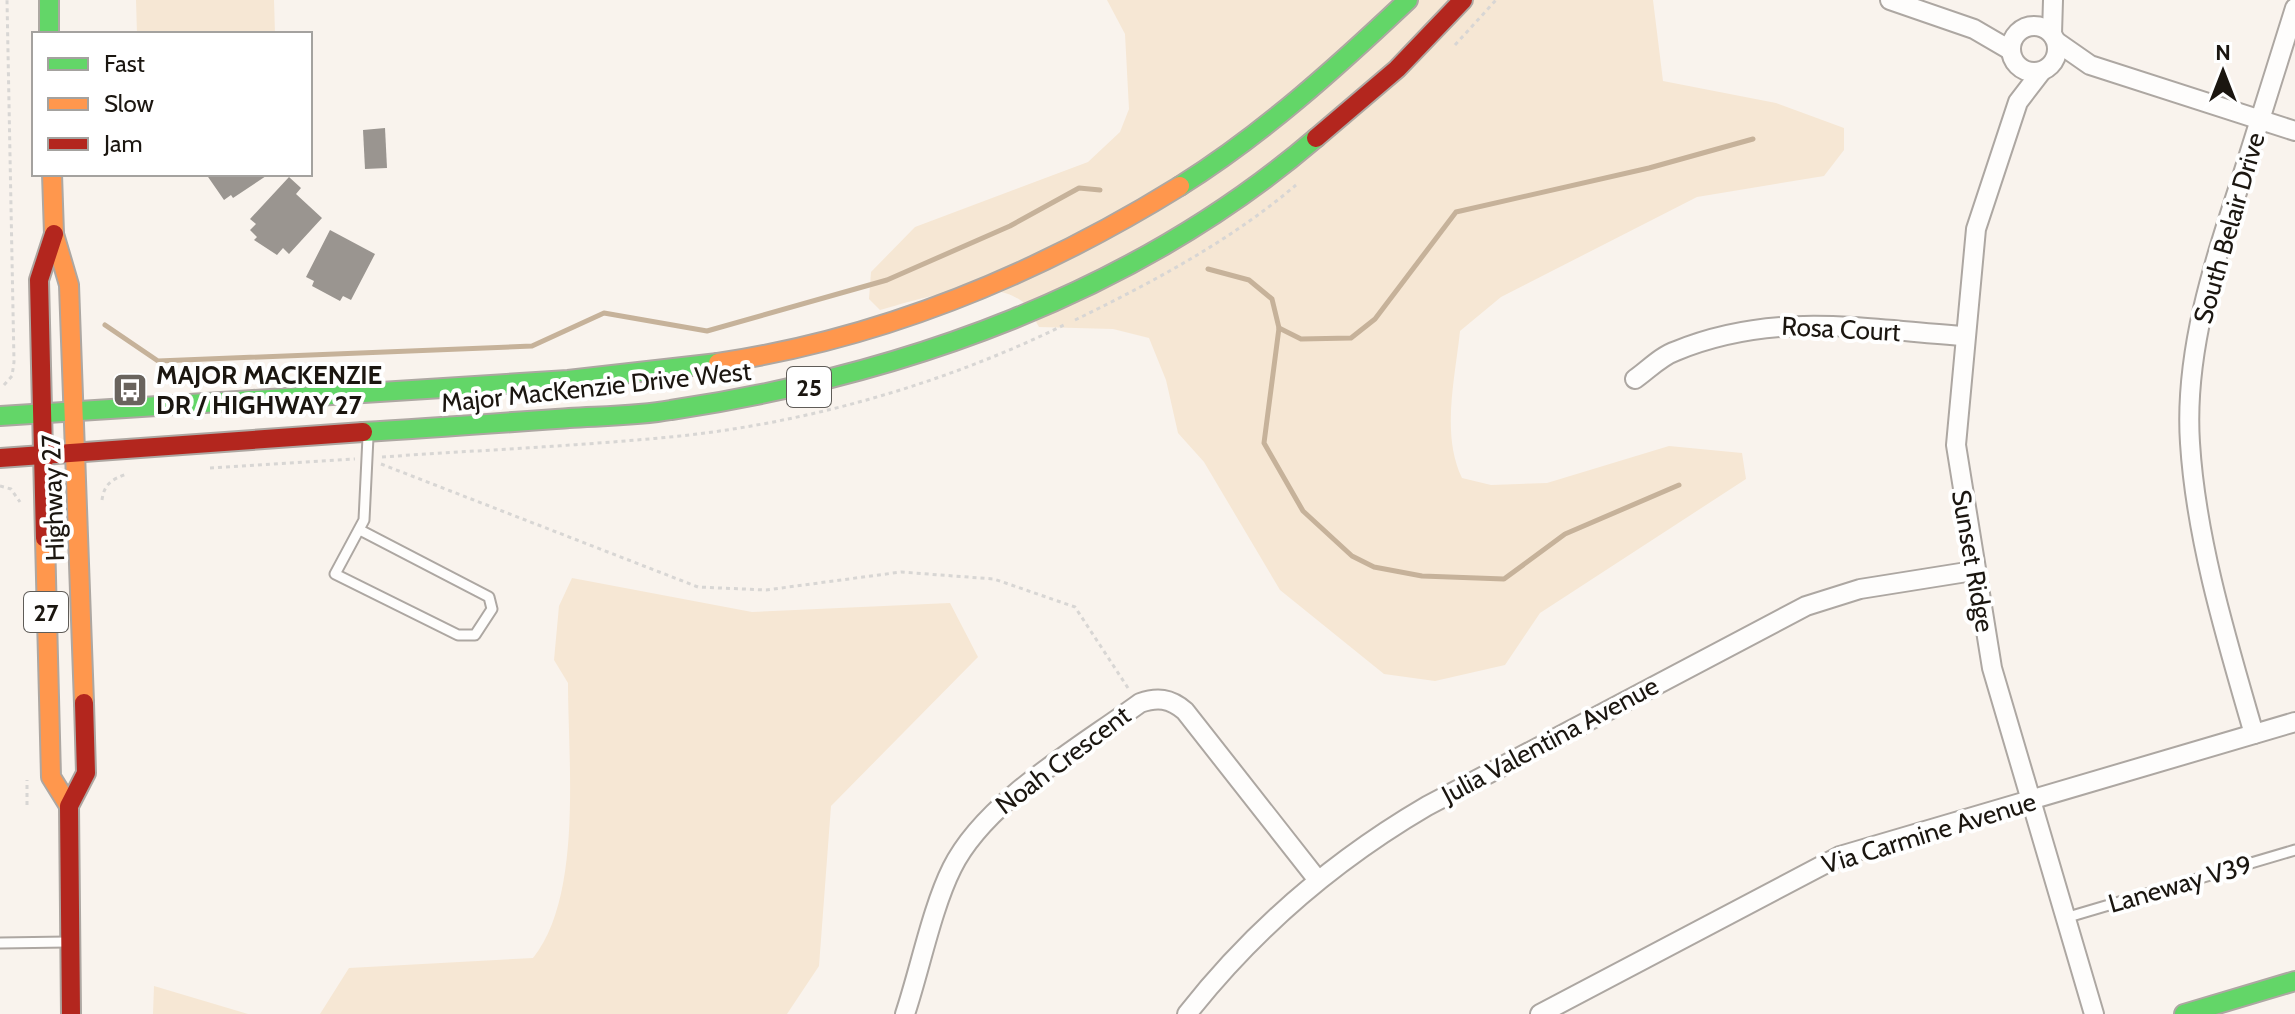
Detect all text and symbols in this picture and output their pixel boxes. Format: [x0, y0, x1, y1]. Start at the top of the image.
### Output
legend [32, 32, 312, 176]
north arrow [2183, 32, 2263, 112]
text: N [2215, 39, 2231, 66]
text: Fast [104, 49, 145, 78]
text: Slow [104, 89, 154, 118]
text: Jam [103, 129, 142, 158]
street label: South Belair Drive [2186, 129, 2272, 327]
street label: Rosa Court [1781, 310, 1902, 348]
street label: Major MacKenzie Drive West [439, 355, 753, 419]
place label: MAJOR MACKENZIE DR / HIGHWAY 27 [156, 359, 382, 421]
road number: 25 [787, 367, 831, 407]
bus stop icon: MAJOR MACKENZIE DR / HIGHWAY 27 [111, 371, 149, 409]
street label: Highway 27 [35, 434, 71, 562]
street label: Sunset Ridge [1945, 488, 2001, 634]
road number: 27 [24, 592, 68, 632]
street label: Julia Valentina Avenue [1435, 669, 1664, 811]
street label: Noah Crescent [989, 699, 1137, 821]
street label: Via Carmine Avenue [1818, 785, 2040, 881]
street label: Laneway V39 [2105, 848, 2255, 920]

